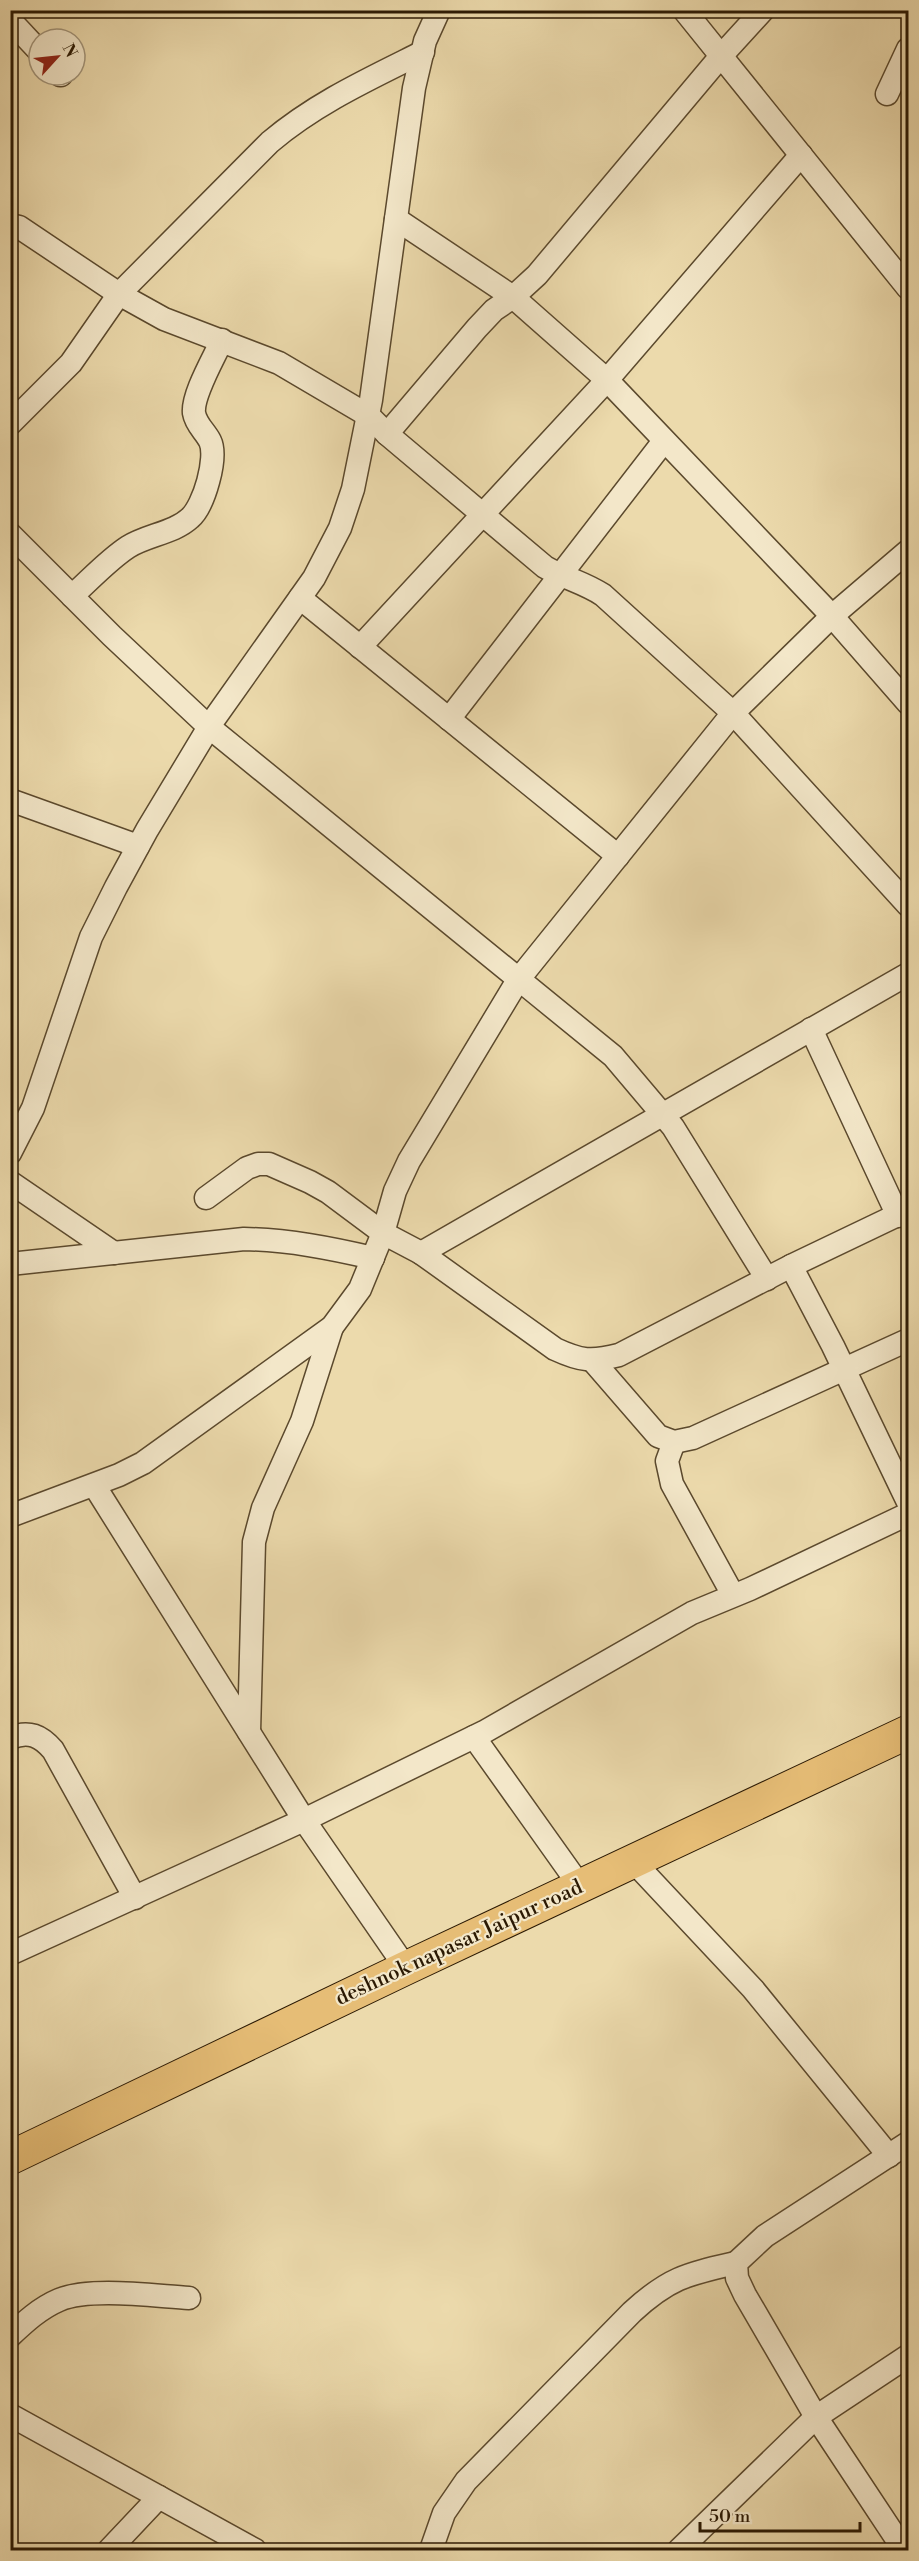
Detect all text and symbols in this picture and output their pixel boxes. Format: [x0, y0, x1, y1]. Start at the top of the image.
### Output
north arrow [27, 27, 87, 87]
text: N [58, 40, 81, 61]
street label: deshnok napasar Jaipur road [331, 1874, 587, 2012]
scale bar [700, 2495, 860, 2533]
text: 50 m [709, 2505, 751, 2528]

